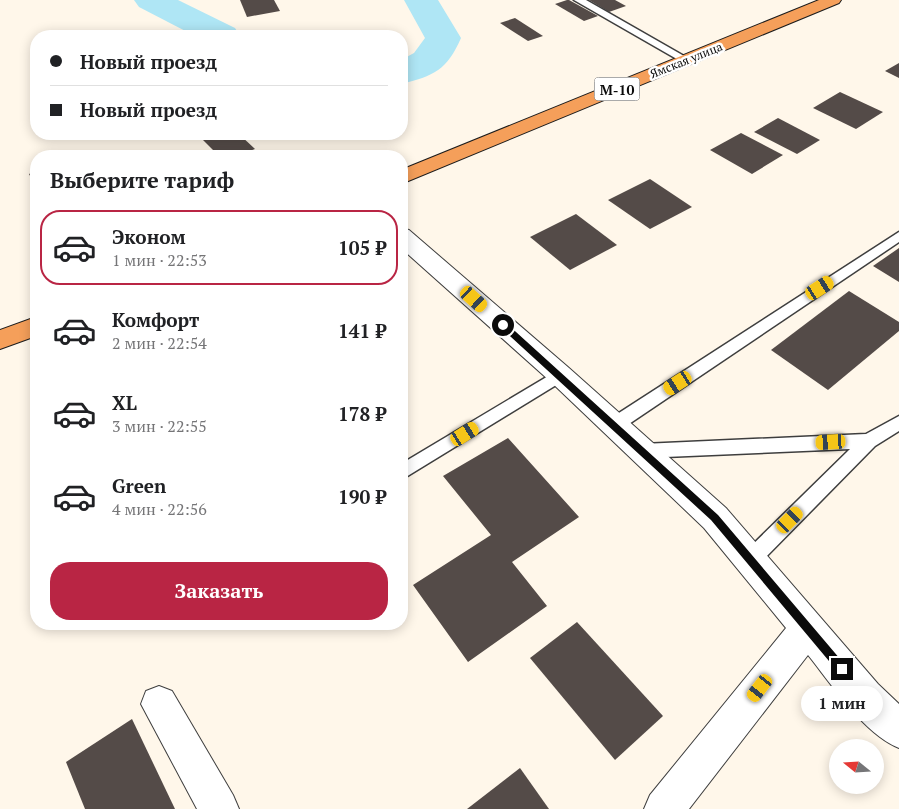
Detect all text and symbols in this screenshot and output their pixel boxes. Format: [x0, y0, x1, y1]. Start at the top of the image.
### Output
street label: Ямская улица [648, 39, 724, 81]
text: Новый проезд [80, 49, 217, 74]
road number: М-10 [594, 78, 640, 100]
text: Новый проезд [80, 97, 217, 122]
text: Выберите тариф [50, 165, 234, 194]
text: Эконом [112, 224, 186, 249]
icon: car [52, 225, 97, 270]
text: 105 ₽ [338, 235, 386, 260]
text: 1 мин · 22:53 [112, 249, 207, 271]
car [803, 274, 836, 302]
car [457, 283, 490, 315]
text: Комфорт [112, 307, 199, 332]
icon: car [52, 308, 97, 353]
route start [492, 314, 514, 336]
text: 141 ₽ [338, 318, 386, 343]
text: 2 мин · 22:54 [112, 332, 207, 354]
car [661, 369, 694, 397]
text: XL [112, 390, 137, 415]
icon: car [52, 391, 97, 436]
text: 178 ₽ [338, 401, 386, 426]
text: 3 мин · 22:55 [112, 415, 207, 437]
car [448, 420, 481, 448]
car [815, 434, 846, 450]
text: Green [112, 473, 166, 498]
icon: car [52, 474, 97, 519]
text: 190 ₽ [338, 484, 386, 509]
text: 4 мин · 22:56 [112, 498, 207, 520]
car [774, 504, 805, 536]
button: Заказать [50, 562, 388, 620]
route end [831, 658, 853, 680]
car [744, 672, 775, 704]
callout: 1 мин [801, 686, 883, 722]
text: 1 мин [818, 692, 866, 714]
north arrow [829, 739, 884, 794]
map controls [829, 739, 884, 794]

